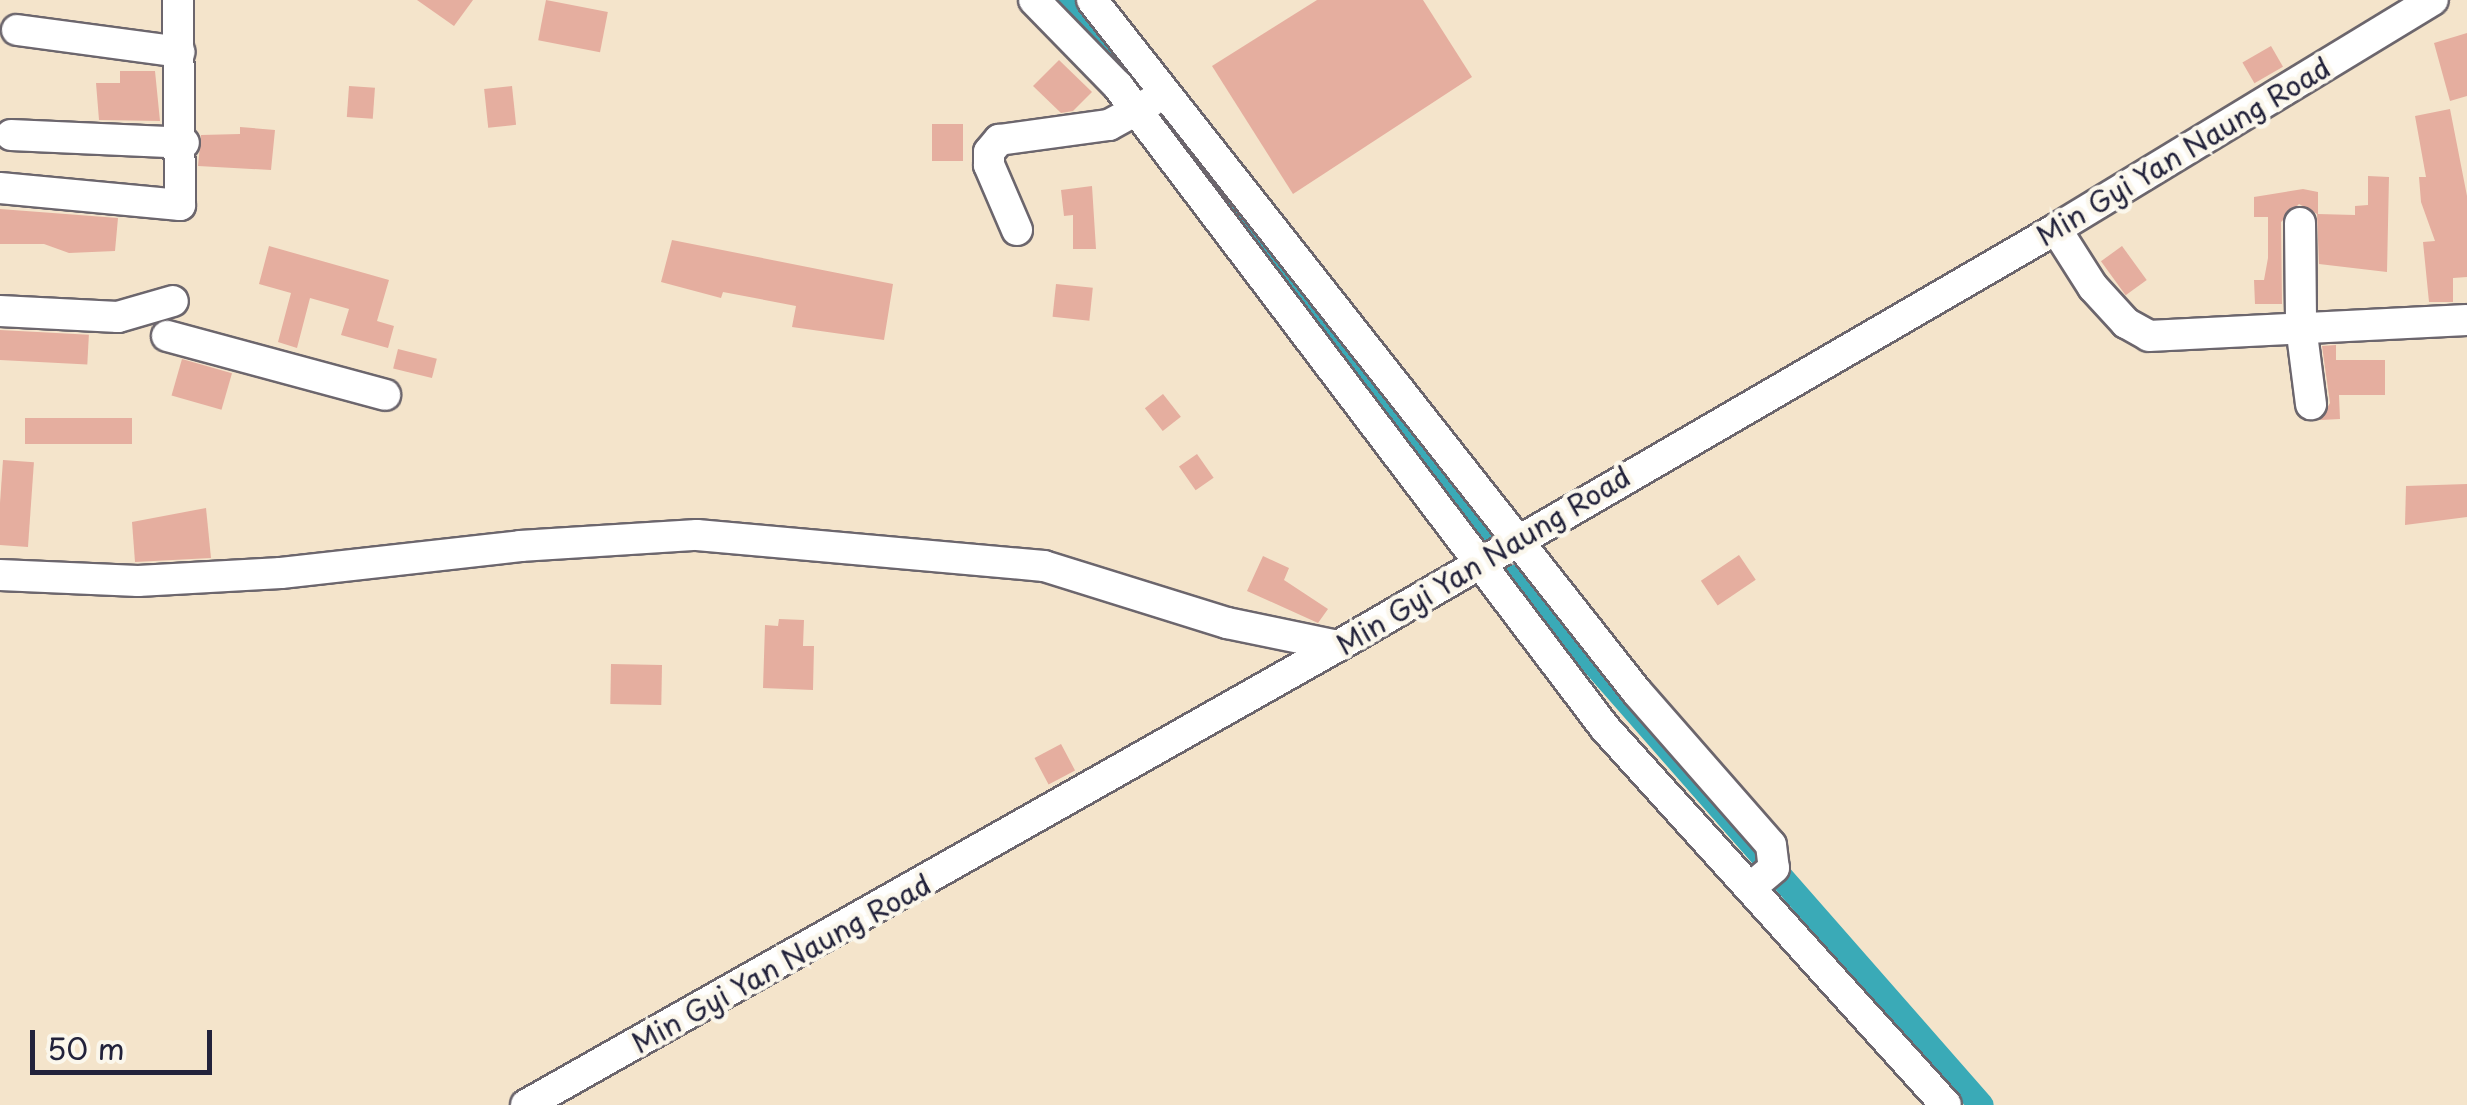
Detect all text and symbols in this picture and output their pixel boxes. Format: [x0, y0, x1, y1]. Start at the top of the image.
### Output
street label: Min Gyi Yan Naung Road [2029, 49, 2337, 253]
street label: Min Gyi Yan Naung Road [1329, 458, 1637, 662]
street label: Min Gyi Yan Naung Road [624, 866, 938, 1060]
scale bar [35, 1010, 218, 1072]
text: 50 m [47, 1025, 125, 1070]

